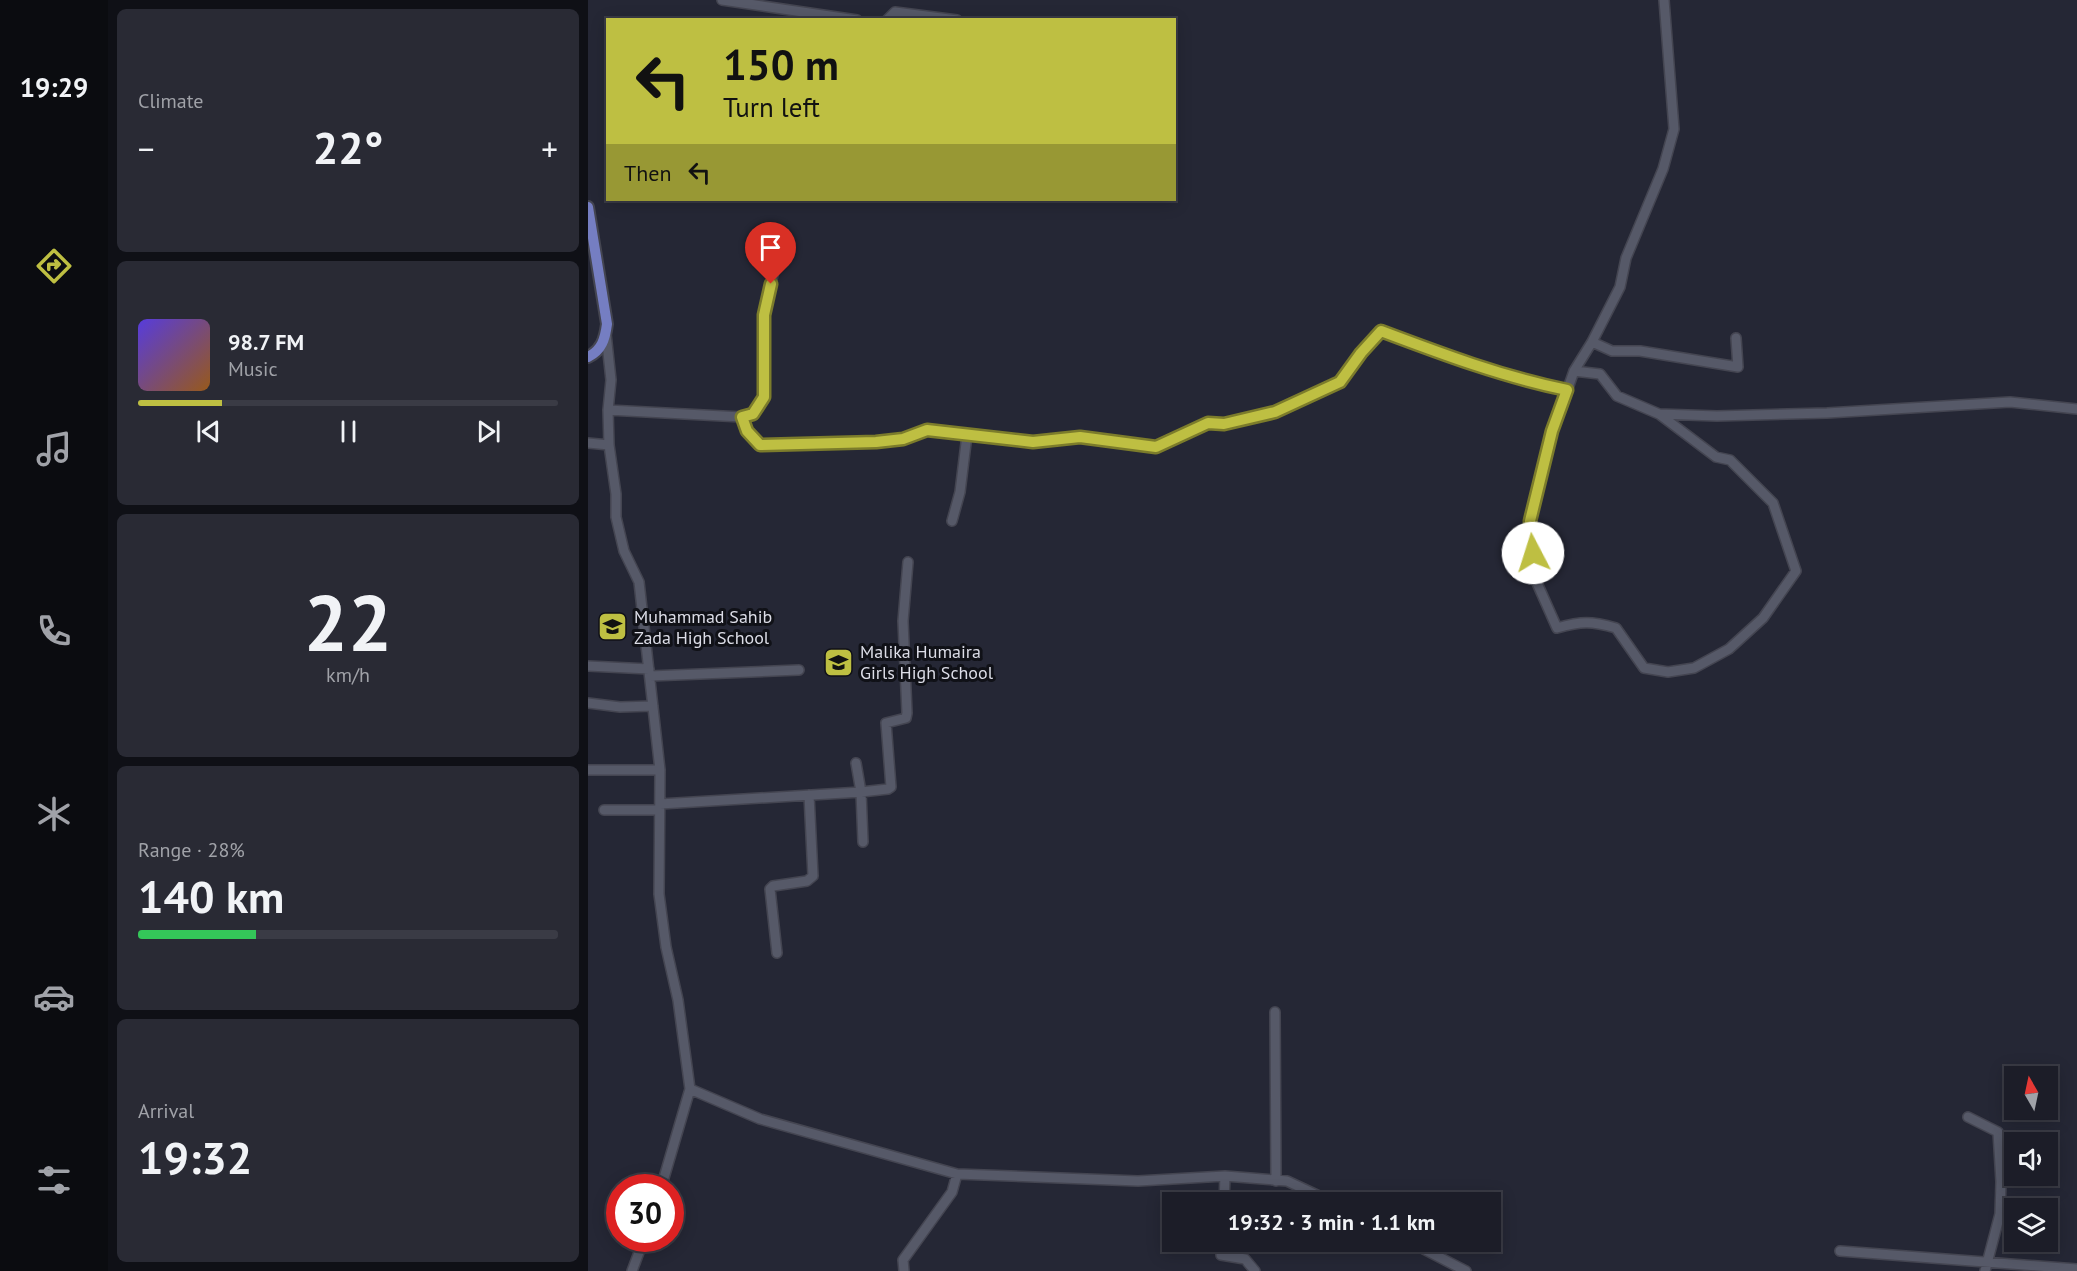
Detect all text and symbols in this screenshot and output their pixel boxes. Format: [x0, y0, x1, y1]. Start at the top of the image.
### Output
text: 150 m [723, 37, 839, 92]
icon: left [624, 42, 702, 120]
text: 19:29 [20, 70, 88, 104]
text: Climate [138, 88, 204, 114]
text: Turn left [723, 90, 820, 124]
text: 22° [313, 118, 383, 176]
text: − [138, 127, 155, 170]
text: + [541, 127, 558, 170]
icon: left [683, 156, 716, 189]
text: Then [624, 159, 671, 187]
pin [745, 222, 796, 284]
icon: arrive [754, 231, 787, 264]
icon: directions [33, 245, 75, 287]
text: 98.7 FM [228, 328, 304, 356]
text: Music [228, 356, 277, 382]
icon: previous [192, 415, 225, 448]
icon: pause [332, 415, 365, 448]
icon: next [472, 415, 505, 448]
icon: music [33, 428, 75, 470]
position arrow [1501, 521, 1565, 585]
text: 22 [304, 572, 392, 673]
place label: Muhammad Sahib Zada High School [634, 605, 772, 649]
icon: phone [33, 610, 75, 652]
school or university icon: Muhammad Sahib Zada High School [597, 611, 629, 643]
place label: Malika Humaira Girls High School [860, 640, 994, 684]
school or university icon: Malika Humaira Girls High School [823, 646, 855, 678]
text: km/h [326, 662, 370, 688]
icon: climate [33, 793, 75, 835]
text: Range · 28% [138, 837, 245, 863]
text: 140 km [138, 867, 284, 925]
icon: car [33, 976, 75, 1018]
north arrow [2004, 1066, 2058, 1120]
map controls [2004, 1066, 2058, 1252]
text: Arrival [138, 1098, 194, 1124]
text: 19:32 [138, 1128, 252, 1186]
button: sound [2004, 1132, 2058, 1186]
icon: filters [33, 1159, 75, 1201]
speed limit sign: 30 [606, 1174, 684, 1252]
button: layers [2004, 1198, 2058, 1252]
text: 19:32 · 3 min · 1.1 km [1228, 1208, 1435, 1236]

